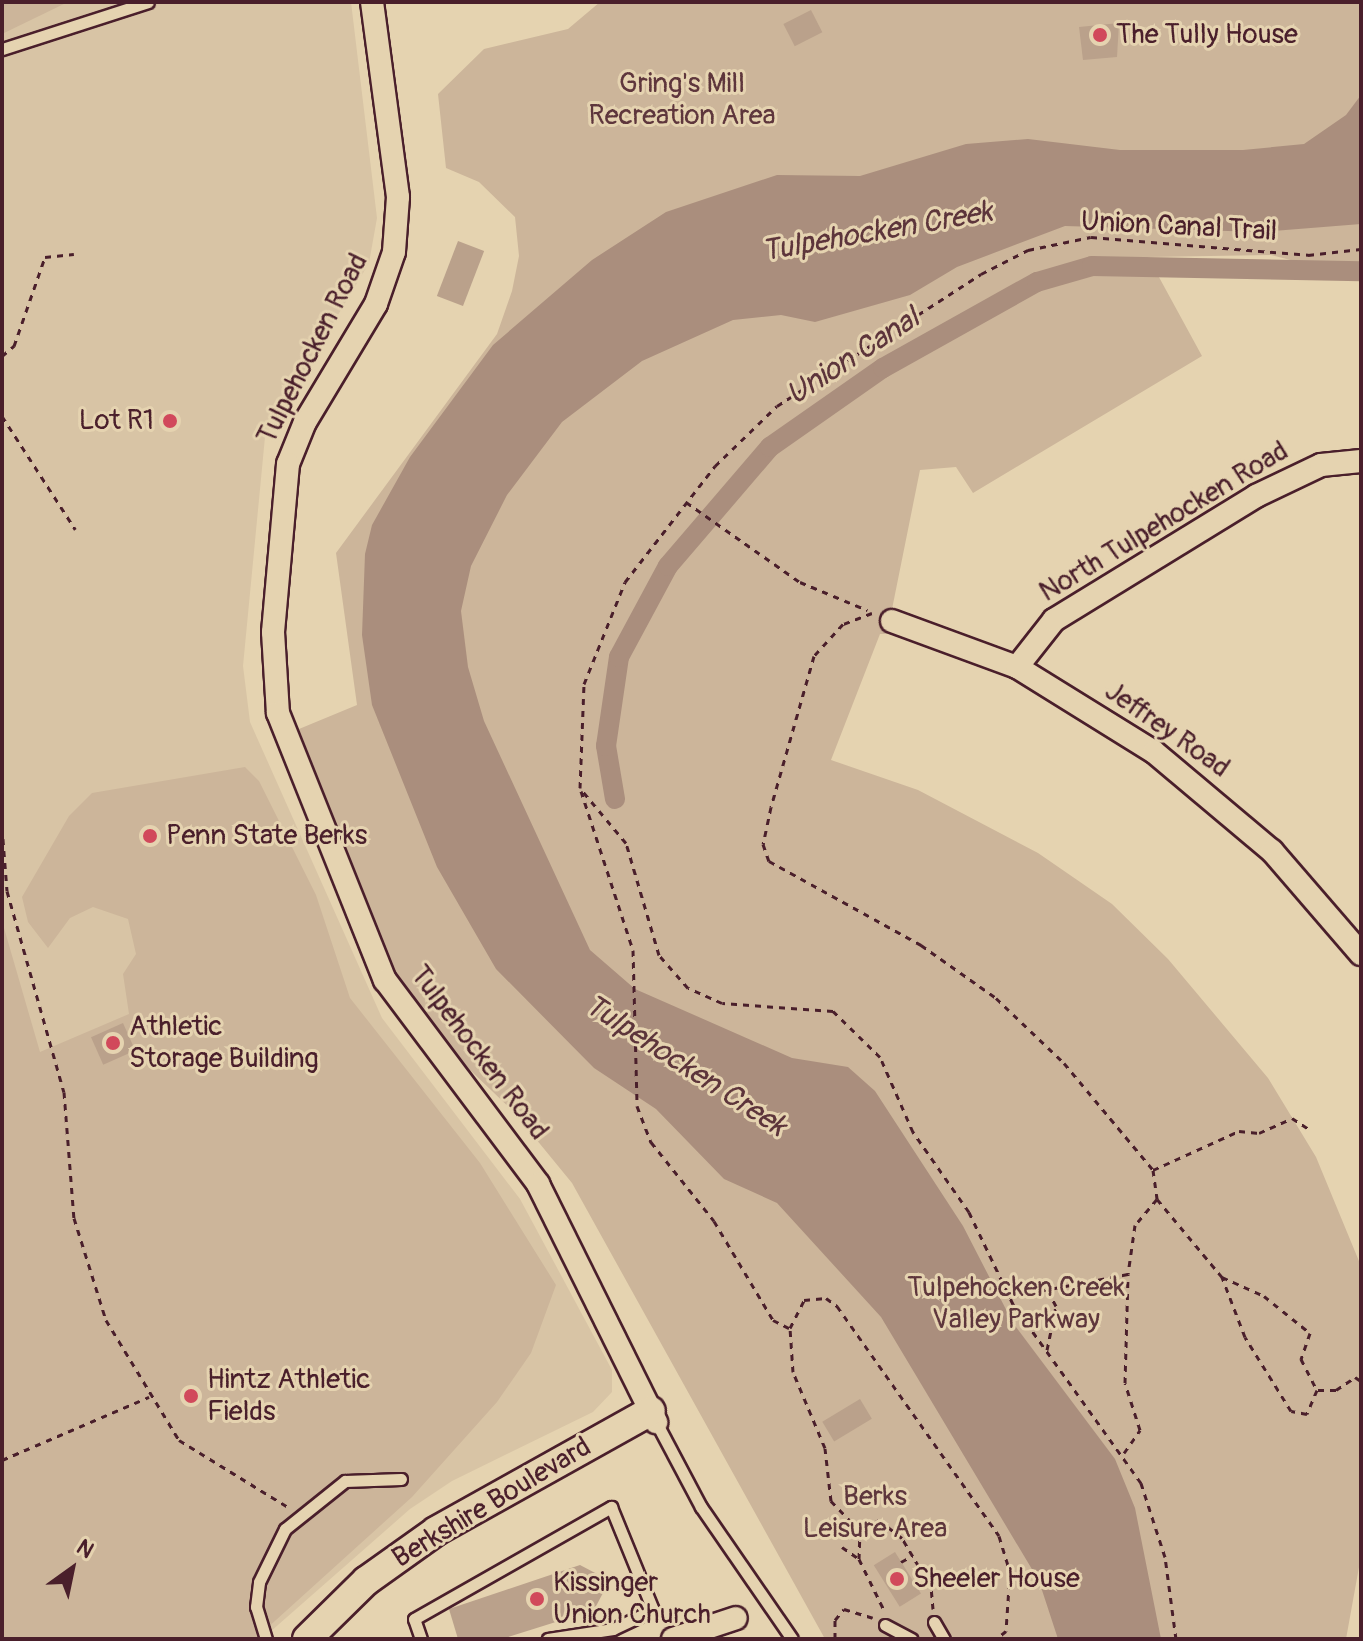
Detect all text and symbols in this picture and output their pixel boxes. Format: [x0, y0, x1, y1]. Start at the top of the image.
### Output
place label: The Tully House [1116, 18, 1298, 52]
marker: The Tully House [1091, 26, 1109, 44]
park label: Gring's Mill Recreation Area [588, 67, 776, 133]
water label: Tulpehocken Creek [759, 194, 995, 270]
street label: Union Canal Trail [1080, 205, 1278, 249]
street label: Tulpehocken Road [250, 248, 376, 450]
water label: Union Canal [780, 301, 926, 413]
place label: Lot R1 [79, 404, 154, 438]
marker: Lot R1 [161, 412, 179, 430]
street label: North Tulpehocken Road [1034, 434, 1294, 610]
street label: Jeffrey Road [1098, 675, 1236, 785]
place label: Penn State Berks [166, 819, 367, 853]
marker: Penn State Berks [141, 827, 159, 845]
street label: Tulpehocken Road [402, 959, 556, 1147]
water label: Tulpehocken Creek [577, 987, 793, 1145]
place label: Athletic Storage Building [129, 1010, 319, 1076]
marker: Athletic Storage Building [104, 1034, 122, 1052]
park label: Tulpehocken Creek Valley Parkway [907, 1271, 1125, 1337]
place label: Hintz Athletic Fields [207, 1363, 370, 1429]
marker: Hintz Athletic Fields [182, 1387, 200, 1405]
street label: Berkshire Boulevard [387, 1430, 597, 1576]
park label: Berks Leisure Area [803, 1480, 947, 1546]
north arrow [32, 1529, 112, 1609]
text: N [71, 1533, 99, 1565]
place label: Sheeler House [913, 1562, 1080, 1596]
place label: Kissinger Union Church [553, 1566, 711, 1632]
marker: Sheeler House [888, 1570, 906, 1588]
marker: Kissinger Union Church [528, 1590, 546, 1608]

